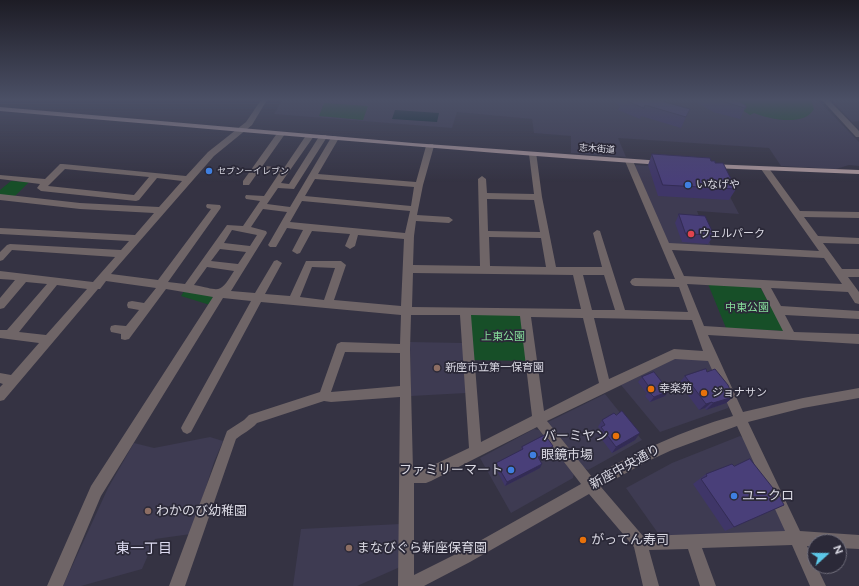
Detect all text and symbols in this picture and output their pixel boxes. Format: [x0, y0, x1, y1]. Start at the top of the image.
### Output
street label: 志木街道 [579, 142, 615, 156]
marker: セブン－イレブン [204, 166, 214, 176]
place label: セブン－イレブン [217, 166, 289, 176]
place label: いなげや [696, 178, 740, 192]
marker: いなげや [683, 180, 693, 190]
place label: ウェルパーク [699, 227, 765, 241]
marker: ウェルパーク [686, 229, 696, 239]
park label: 中東公園 [725, 301, 769, 315]
park label: 上東公園 [481, 330, 525, 344]
place label: 新座市立第一保育園 [445, 361, 544, 375]
marker: 新座市立第一保育園 [432, 363, 442, 373]
place label: 幸楽苑 [659, 382, 692, 396]
marker: 幸楽苑 [646, 384, 656, 394]
place label: ジョナサン [712, 386, 767, 400]
marker: ジョナサン [699, 388, 709, 398]
place label: バーミヤン [543, 428, 608, 444]
marker: バーミヤン [611, 431, 621, 441]
street label: 新座中央通り [587, 441, 663, 493]
place label: 眼鏡市場 [541, 447, 593, 463]
marker: 眼鏡市場 [528, 450, 538, 460]
place label: ファミリーマート [399, 462, 503, 478]
marker: ファミリーマート [506, 465, 516, 475]
place label: ユニクロ [742, 488, 794, 504]
marker: ユニクロ [729, 491, 739, 501]
place label: わかのび幼稚園 [156, 503, 247, 519]
marker: わかのび幼稚園 [143, 506, 153, 516]
place label: がってん寿司 [591, 532, 669, 548]
north arrow [807, 534, 847, 574]
marker: がってん寿司 [578, 535, 588, 545]
place label: まなびぐら新座保育園 [357, 540, 487, 556]
district label: 東一丁目 [116, 541, 172, 557]
marker: まなびぐら新座保育園 [344, 543, 354, 553]
text: N [830, 544, 845, 556]

